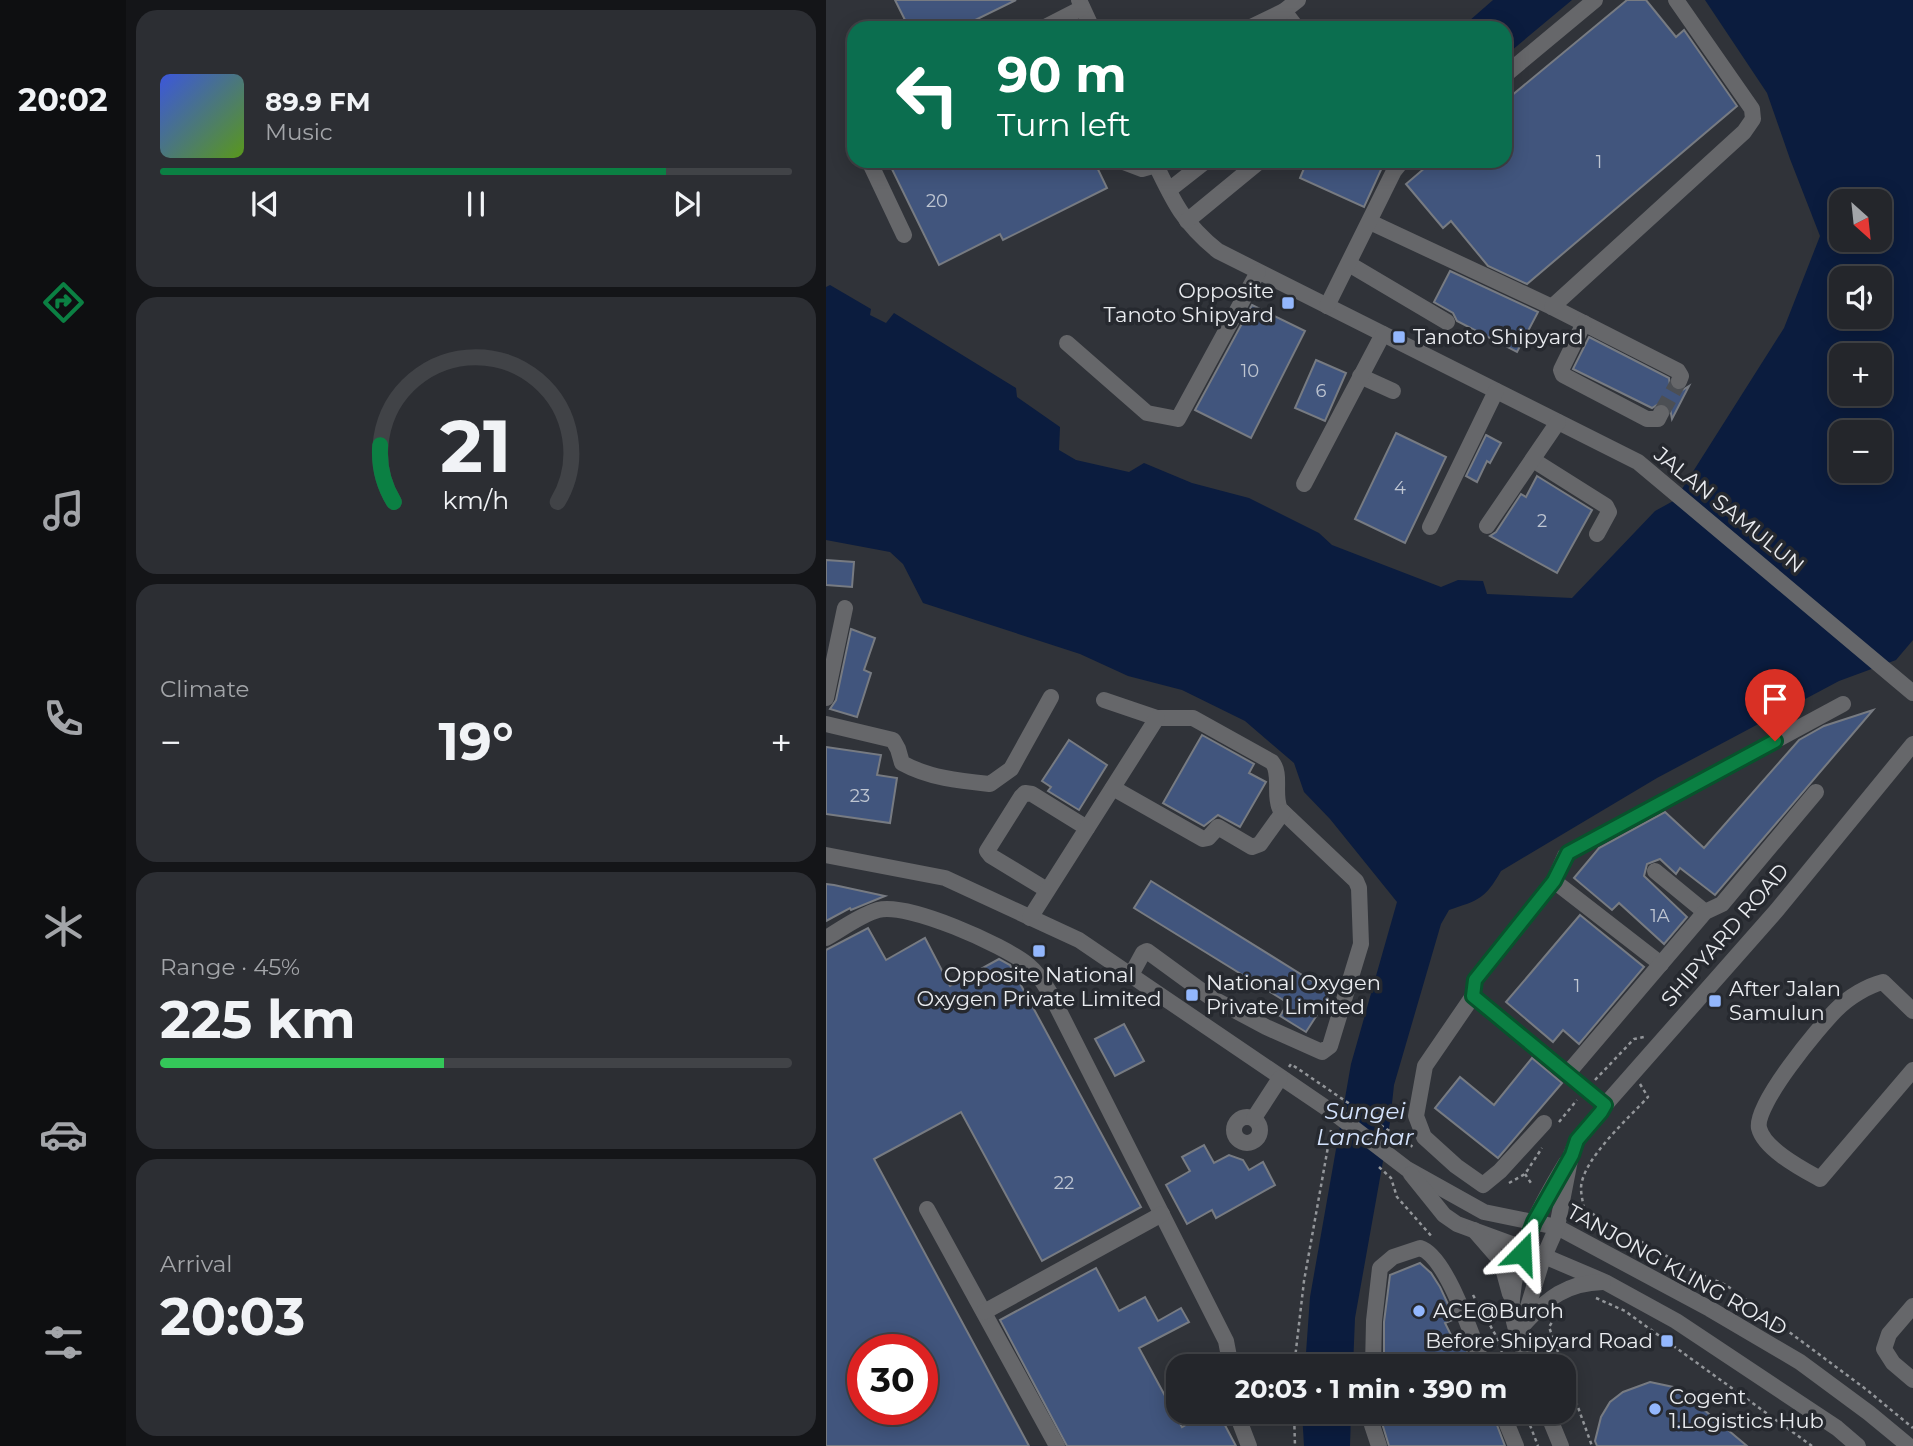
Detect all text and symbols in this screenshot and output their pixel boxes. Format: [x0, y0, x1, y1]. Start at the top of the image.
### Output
text: 90 m [997, 45, 1127, 104]
icon: left [882, 49, 973, 140]
text: 20:02 [18, 80, 108, 119]
text: 89.9 FM [265, 86, 371, 118]
text: Turn left [997, 105, 1131, 144]
text: Music [265, 118, 333, 146]
house number: 1 [1596, 151, 1602, 173]
icon: previous [246, 185, 284, 223]
icon: pause [457, 185, 495, 223]
icon: next [668, 185, 706, 223]
north arrow [1829, 189, 1892, 252]
map controls [1829, 189, 1892, 483]
house number: 20 [926, 190, 948, 212]
button: sound [1829, 266, 1892, 329]
icon: directions [39, 278, 88, 327]
place label: Opposite Tanoto Shipyard [1104, 278, 1274, 327]
marker: Opposite Tanoto Shipyard [1280, 295, 1296, 311]
place label: Tanoto Shipyard [1413, 324, 1583, 349]
marker: Tanoto Shipyard [1391, 329, 1407, 345]
button: + [1829, 343, 1892, 406]
house number: 10 [1241, 360, 1259, 382]
house number: 6 [1316, 380, 1327, 402]
text: 21 [440, 402, 512, 490]
button: − [1829, 420, 1892, 483]
street label: JALAN SAMULUN [1648, 441, 1809, 578]
house number: 4 [1394, 477, 1406, 499]
text: km/h [443, 485, 509, 515]
icon: music [39, 486, 88, 535]
house number: 2 [1537, 510, 1547, 532]
pin [1745, 669, 1805, 741]
text: Climate [160, 675, 249, 703]
icon: arrive [1756, 680, 1794, 718]
icon: phone [39, 694, 88, 743]
text: 19° [438, 710, 514, 773]
text: − [160, 719, 182, 766]
text: + [770, 719, 792, 766]
house number: 23 [850, 785, 870, 807]
street label: SHIPYARD ROAD [1656, 858, 1794, 1011]
icon: climate [39, 902, 88, 951]
house number: 1A [1650, 905, 1670, 927]
marker: Opposite National Oxygen Private Limited [1031, 943, 1047, 959]
text: Range · 45% [160, 953, 300, 981]
place label: Opposite National Oxygen Private Limited [917, 962, 1161, 1011]
place label: National Oxygen Private Limited [1206, 970, 1381, 1019]
house number: 1 [1574, 975, 1580, 997]
place label: After Jalan Samulun [1729, 976, 1841, 1025]
marker: National Oxygen Private Limited [1184, 987, 1200, 1003]
text: 225 km [160, 988, 355, 1051]
marker: After Jalan Samulun [1707, 993, 1723, 1009]
water label: Sungei Lanchar [1316, 1097, 1415, 1151]
icon: car [39, 1110, 88, 1159]
house number: 22 [1054, 1172, 1074, 1194]
street label: TANJONG KLING ROAD [1563, 1199, 1792, 1341]
position arrow [1485, 1216, 1559, 1290]
text: Arrival [160, 1250, 233, 1278]
text: 20:03 [160, 1285, 305, 1348]
place label: ACE@Buroh [1433, 1298, 1564, 1323]
marker: ACE@Buroh [1411, 1303, 1427, 1319]
icon: filters [39, 1318, 88, 1367]
place label: Before Shipyard Road [1425, 1328, 1653, 1353]
marker: Before Shipyard Road [1659, 1333, 1675, 1349]
speed limit sign: 30 [847, 1334, 938, 1425]
text: 20:03 · 1 min · 390 m [1235, 1373, 1507, 1405]
place label: Cogent 1.Logistics Hub [1669, 1384, 1824, 1433]
marker: Cogent 1.Logistics Hub [1647, 1401, 1663, 1417]

